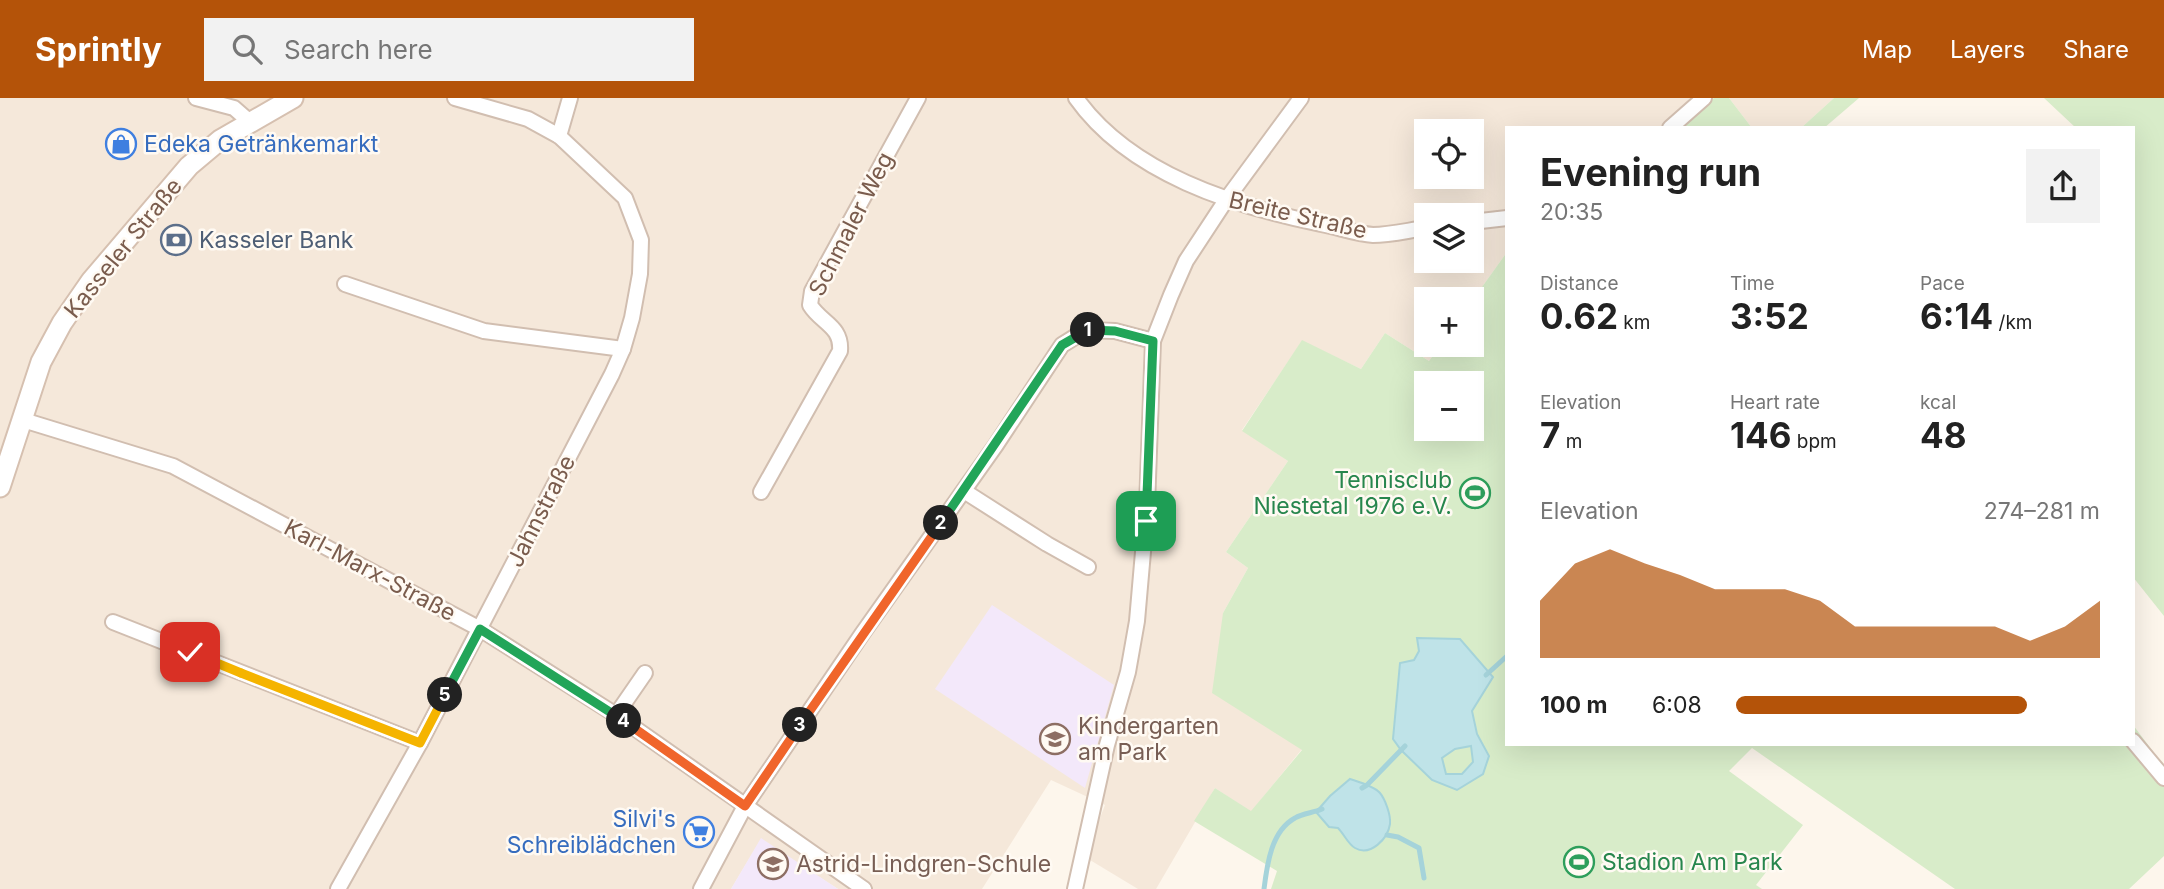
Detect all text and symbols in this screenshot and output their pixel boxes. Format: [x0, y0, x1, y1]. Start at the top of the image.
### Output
search box [204, 18, 694, 81]
text: Sprintly [35, 29, 162, 69]
icon: search [228, 30, 266, 68]
text: Search here [284, 34, 433, 65]
text: Map [1862, 35, 1912, 64]
text: Layers [1950, 35, 2025, 64]
text: Share [2063, 35, 2129, 64]
map controls [1414, 119, 1484, 441]
button: locate [1414, 119, 1484, 189]
shop icon: Edeka Getränkemarkt [104, 127, 138, 161]
place label: Edeka Getränkemarkt [144, 130, 379, 158]
street label: Schmaler Weg [803, 147, 899, 301]
text: Evening run [1540, 149, 1761, 195]
button: share [2026, 149, 2100, 223]
street label: Kasseler Straße [58, 173, 188, 323]
street label: Breite Straße [1226, 186, 1370, 244]
text: 20:35 [1540, 198, 1603, 226]
button: layers [1414, 203, 1484, 273]
bank icon: Kasseler Bank [159, 223, 193, 257]
place label: Kasseler Bank [199, 226, 354, 254]
text: Distance [1540, 272, 1618, 295]
text: Time [1730, 272, 1775, 295]
text: Pace [1920, 272, 1965, 295]
button: + [1414, 287, 1484, 357]
text: 0.62 [1540, 295, 1618, 337]
text: 3:52 [1730, 295, 1809, 337]
text: 6:14 [1920, 295, 1993, 337]
text: km [1618, 311, 1650, 334]
text: /km [1993, 311, 2032, 334]
pin: 1 [1070, 313, 1106, 348]
text: 1 [1083, 318, 1092, 341]
button: − [1414, 371, 1484, 441]
text: Elevation [1540, 391, 1621, 414]
text: Heart rate [1730, 391, 1820, 414]
text: kcal [1920, 391, 1956, 414]
text: 7 [1540, 414, 1560, 456]
text: 146 [1730, 414, 1792, 456]
text: 48 [1920, 414, 1966, 456]
text: m [1560, 430, 1582, 453]
text: bpm [1792, 430, 1837, 453]
street label: Jahnstraße [501, 450, 581, 572]
place label: Tennisclub Niestetal 1976 e.V. [1253, 466, 1452, 520]
sports icon: Tennisclub Niestetal 1976 e.V. [1458, 476, 1492, 510]
pin [1116, 491, 1176, 551]
text: Elevation [1540, 497, 1639, 525]
text: 274–281 m [1984, 497, 2100, 525]
icon: arrive [1127, 502, 1165, 540]
pin: 2 [923, 506, 958, 540]
text: 2 [935, 511, 946, 534]
street label: Karl-Marx-Straße [279, 513, 461, 627]
pin [160, 622, 220, 682]
icon: check [171, 633, 209, 671]
pin: 5 [428, 678, 462, 712]
text: 5 [438, 683, 451, 706]
text: 100 m [1540, 691, 1607, 719]
text: 6:08 [1652, 691, 1702, 719]
pin: 4 [606, 704, 642, 738]
pin: 3 [782, 708, 818, 742]
text: 4 [617, 709, 630, 732]
place label: Kindergarten am Park [1078, 712, 1219, 766]
text: 3 [793, 713, 806, 736]
school or university icon: Kindergarten am Park [1038, 722, 1072, 756]
place label: Silvi's Schreiblädchen [507, 805, 676, 859]
supermarket icon: Silvi's Schreiblädchen [682, 815, 716, 849]
sports icon: Stadion Am Park [1562, 845, 1596, 879]
school or university icon: Astrid-Lindgren-Schule [756, 847, 790, 881]
place label: Stadion Am Park [1602, 848, 1783, 876]
place label: Astrid-Lindgren-Schule [796, 850, 1051, 878]

